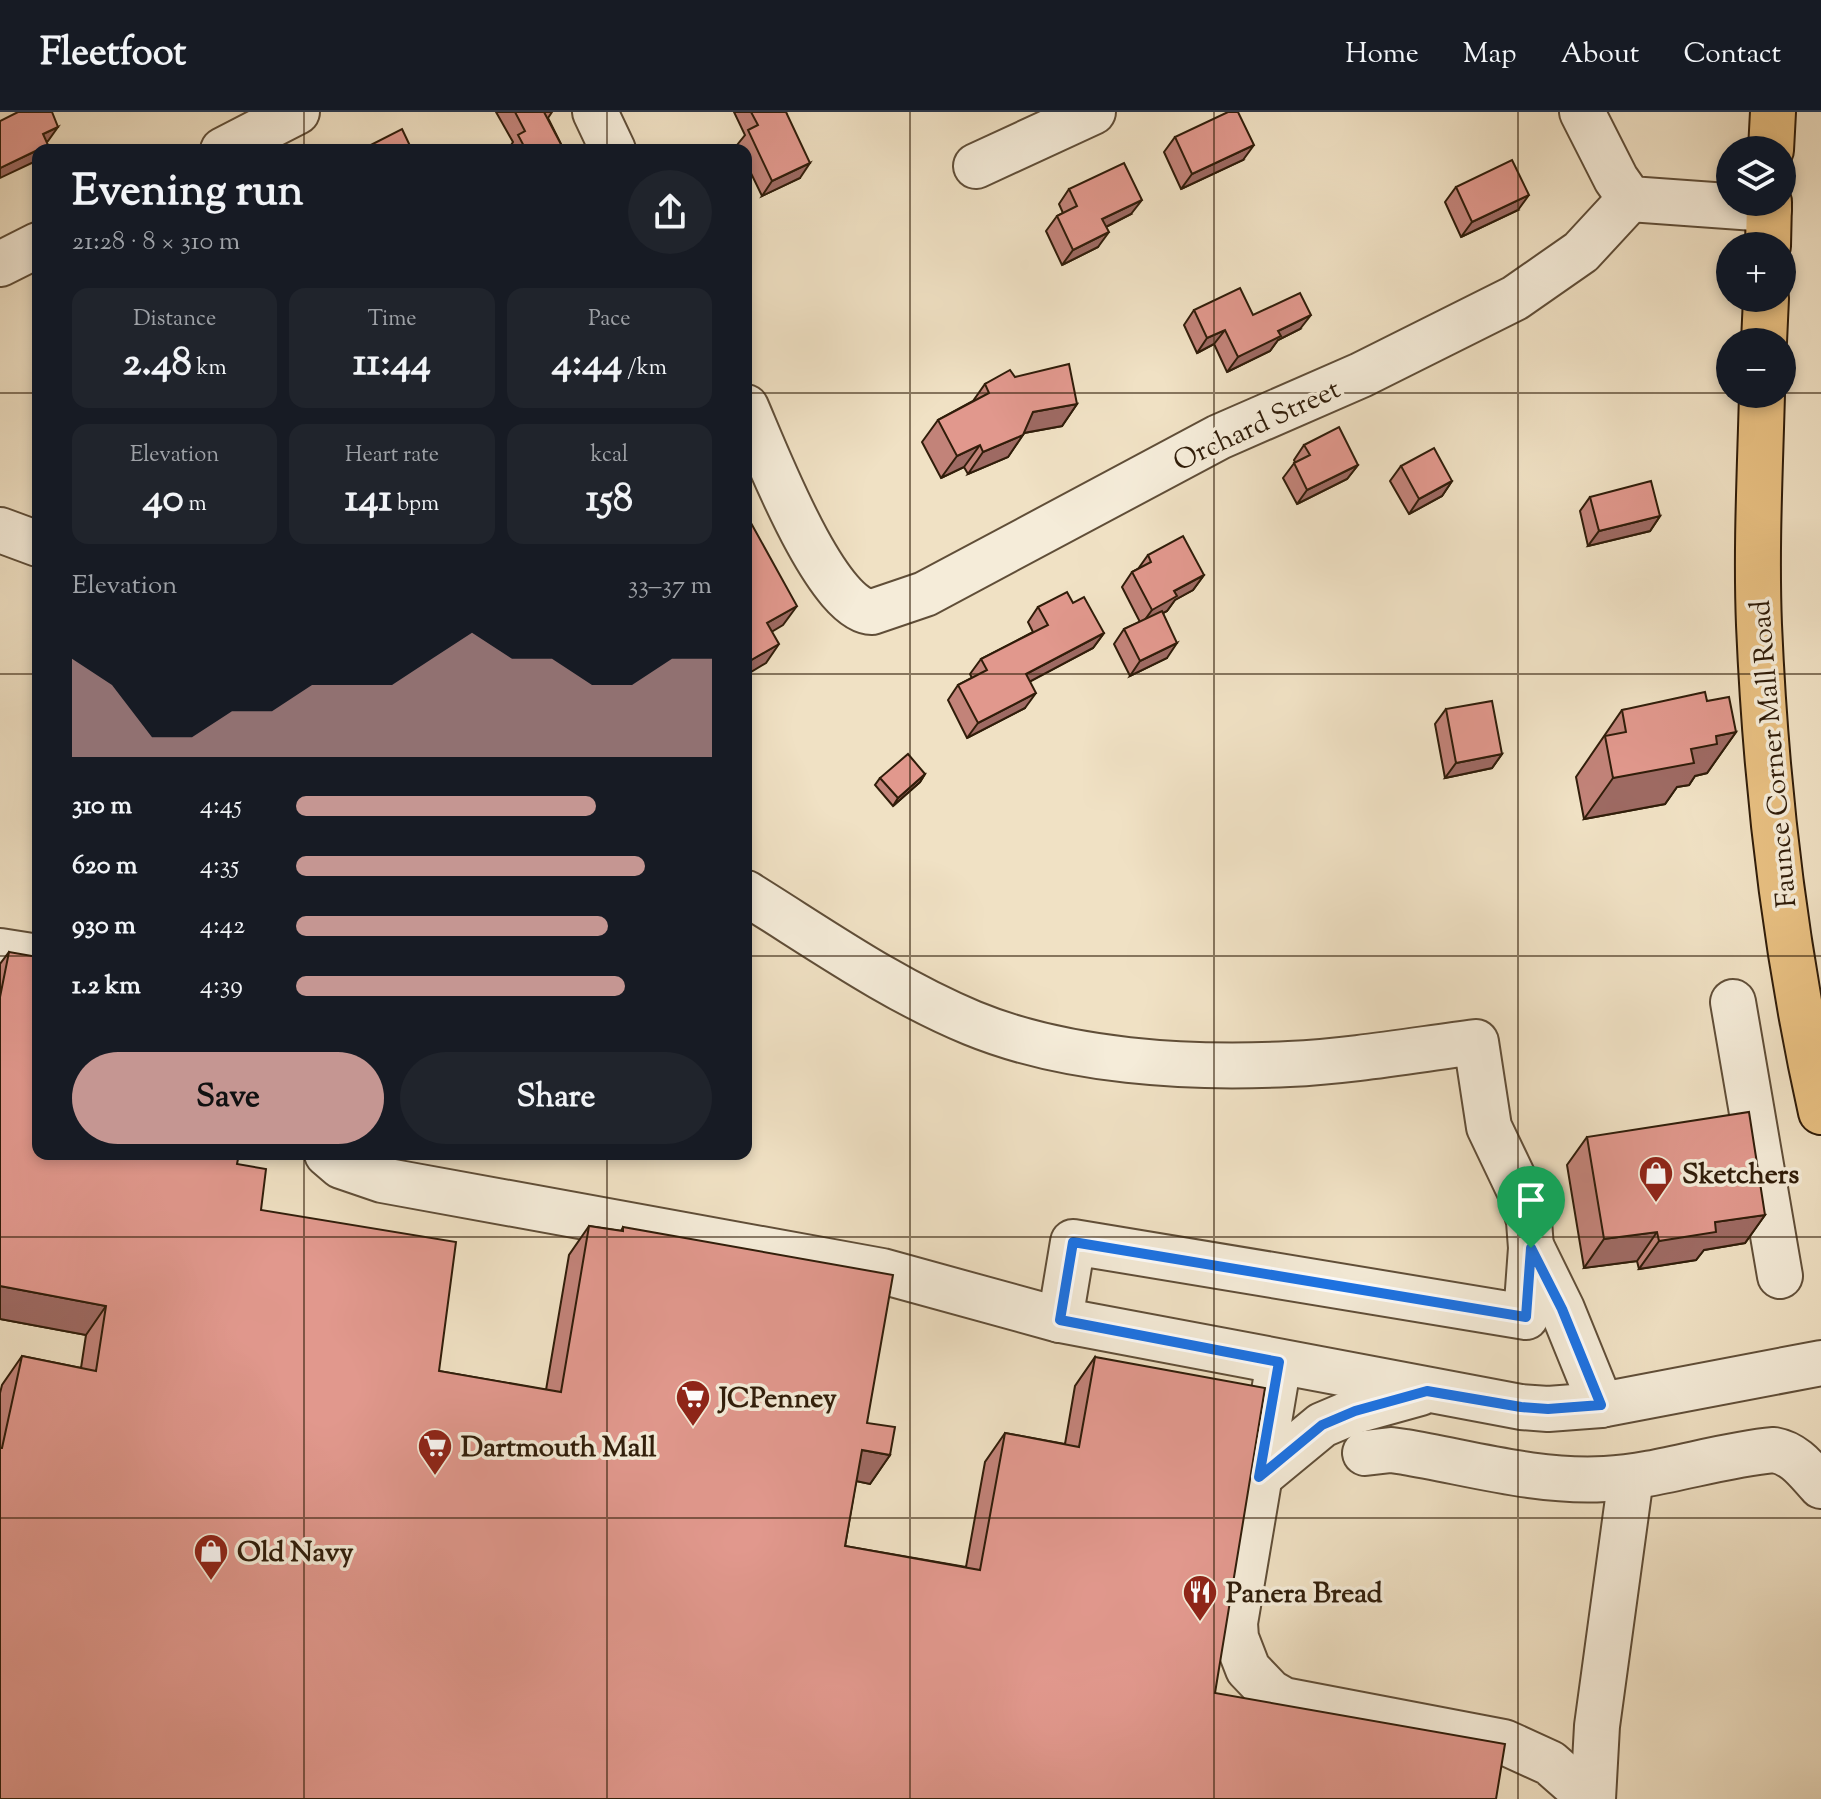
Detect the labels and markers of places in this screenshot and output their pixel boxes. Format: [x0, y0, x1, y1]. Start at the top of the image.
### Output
shop icon: Sketchers [1637, 1154, 1675, 1204]
place label: Sketchers [1682, 1156, 1799, 1196]
pin [1497, 1166, 1565, 1248]
supermarket icon: JCPenney [674, 1378, 712, 1428]
place label: JCPenney [717, 1380, 837, 1420]
supermarket icon: Dartmouth Mall [416, 1427, 454, 1477]
place label: Dartmouth Mall [461, 1429, 657, 1469]
shop icon: Old Navy [192, 1532, 230, 1582]
place label: Old Navy [237, 1534, 354, 1574]
restaurant icon: Panera Bread [1181, 1573, 1219, 1623]
place label: Panera Bread [1226, 1575, 1383, 1615]

